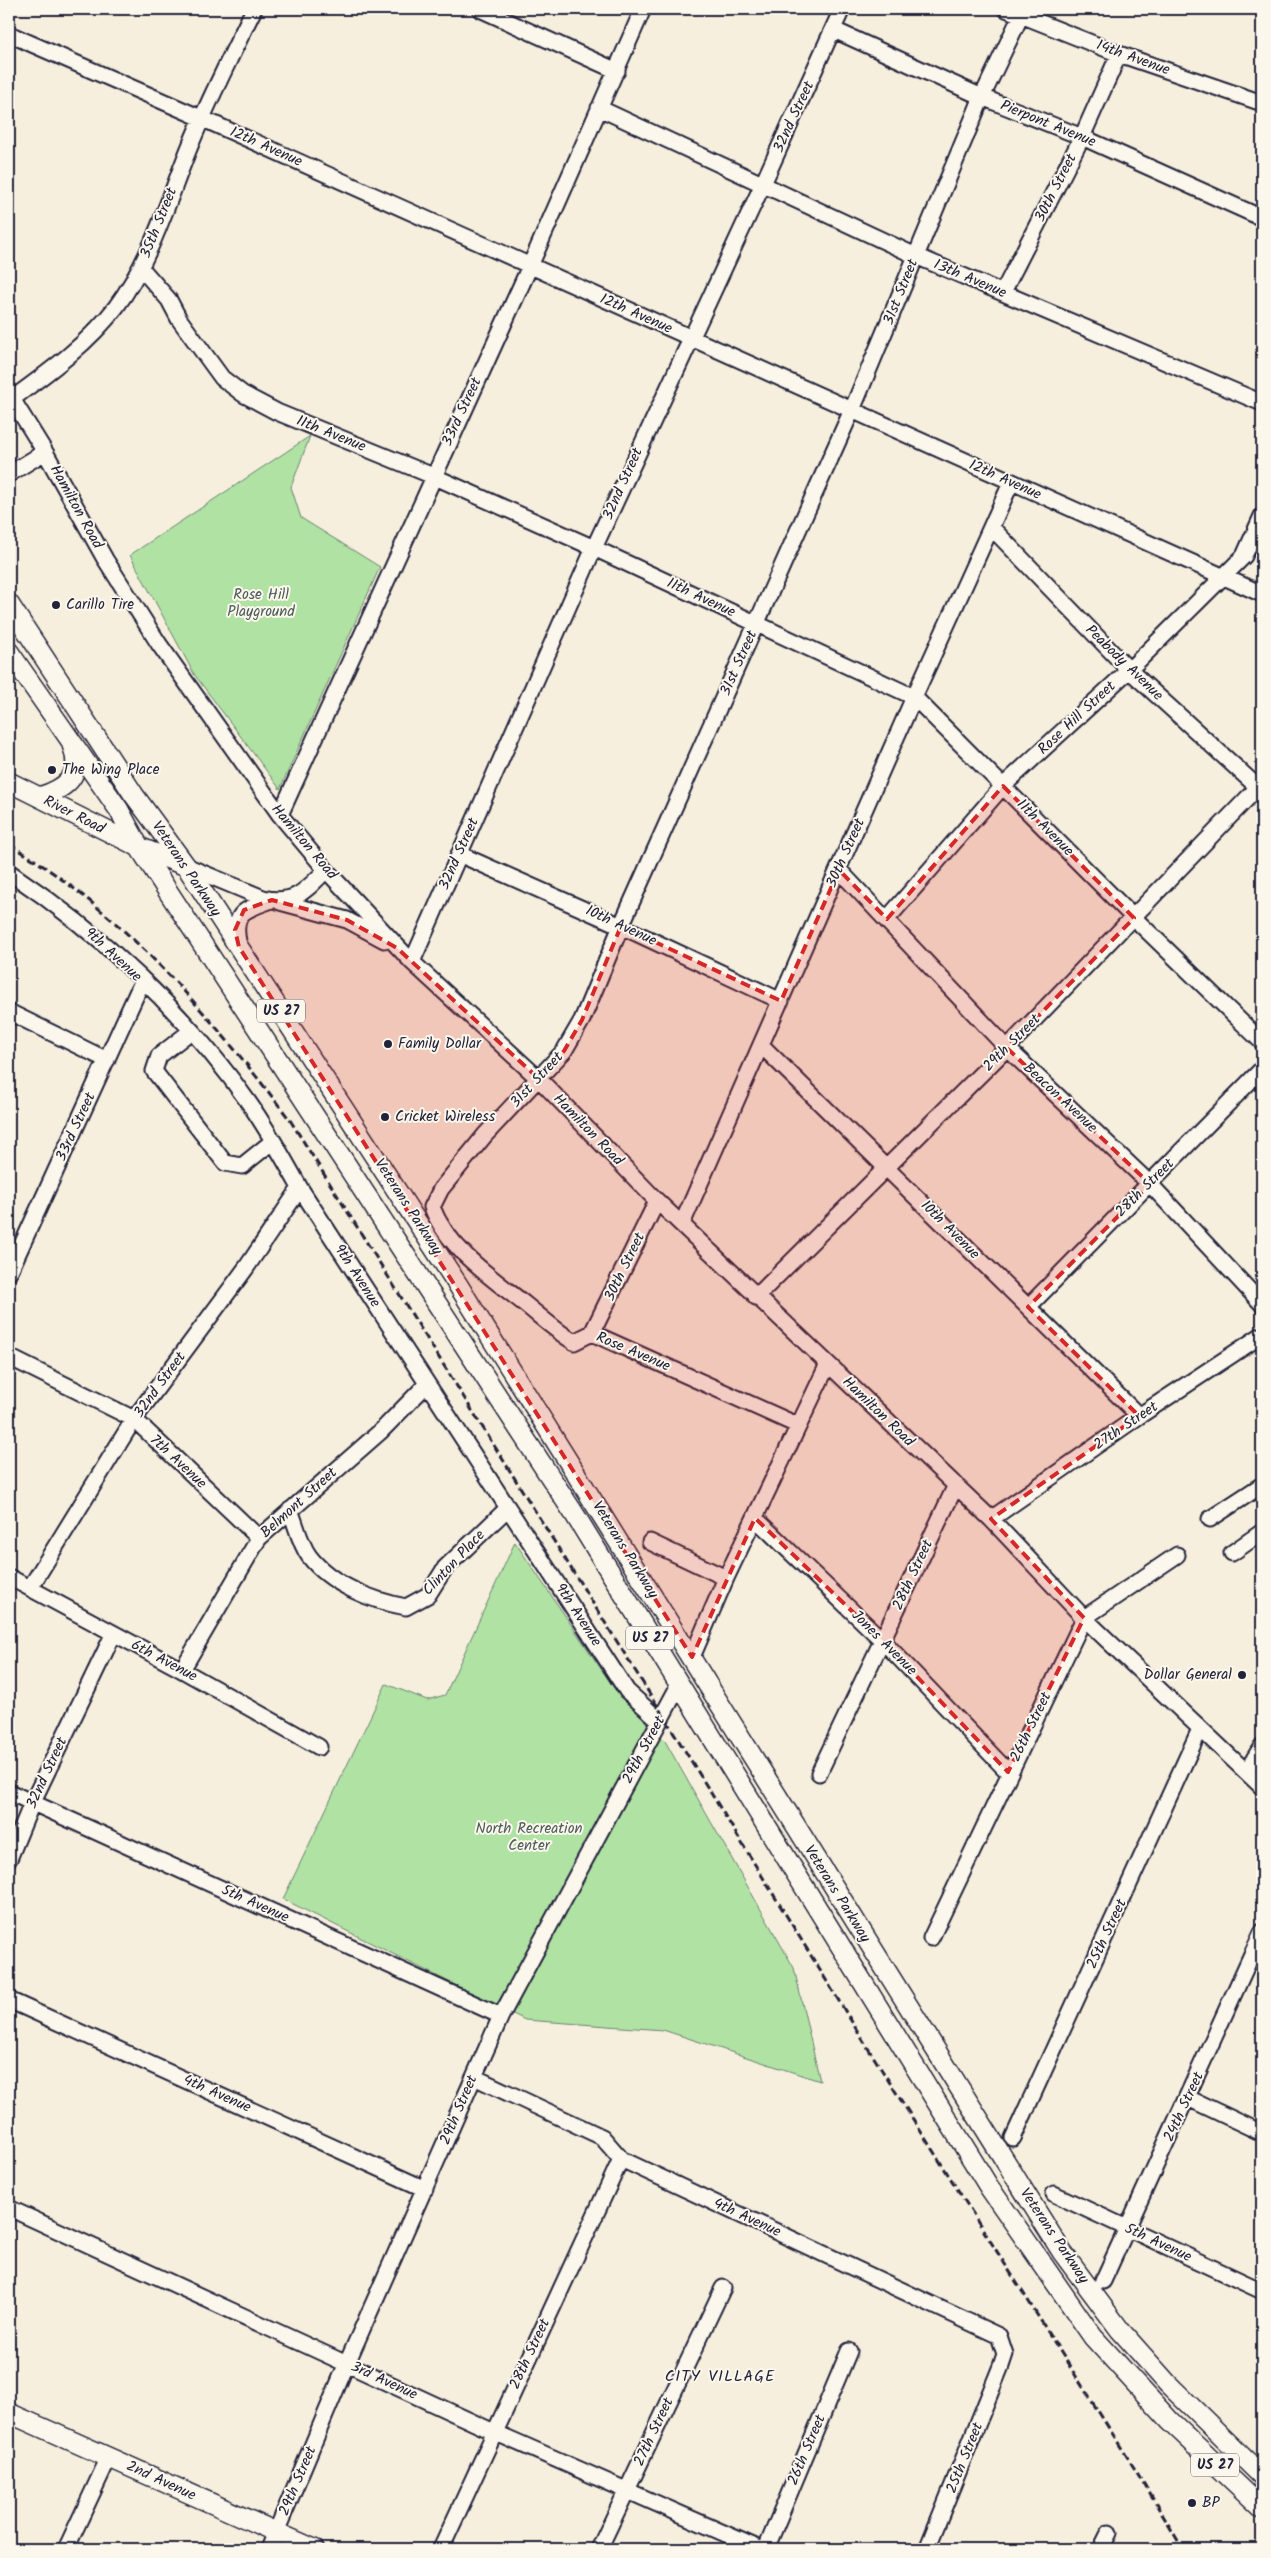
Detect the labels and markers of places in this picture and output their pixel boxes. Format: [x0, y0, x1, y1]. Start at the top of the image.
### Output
place label: Carillo Tire [66, 593, 134, 617]
marker: Carillo Tire [50, 599, 62, 611]
place label: The Wing Place [62, 758, 160, 782]
marker: The Wing Place [46, 764, 58, 776]
place label: Family Dollar [398, 1032, 482, 1056]
marker: Family Dollar [382, 1038, 394, 1050]
place label: Cricket Wireless [395, 1105, 496, 1129]
marker: Cricket Wireless [379, 1111, 391, 1123]
place label: Dollar General [1144, 1663, 1232, 1687]
marker: Dollar General [1236, 1669, 1248, 1681]
place label: BP [1202, 2491, 1221, 2515]
marker: BP [1186, 2497, 1198, 2509]

